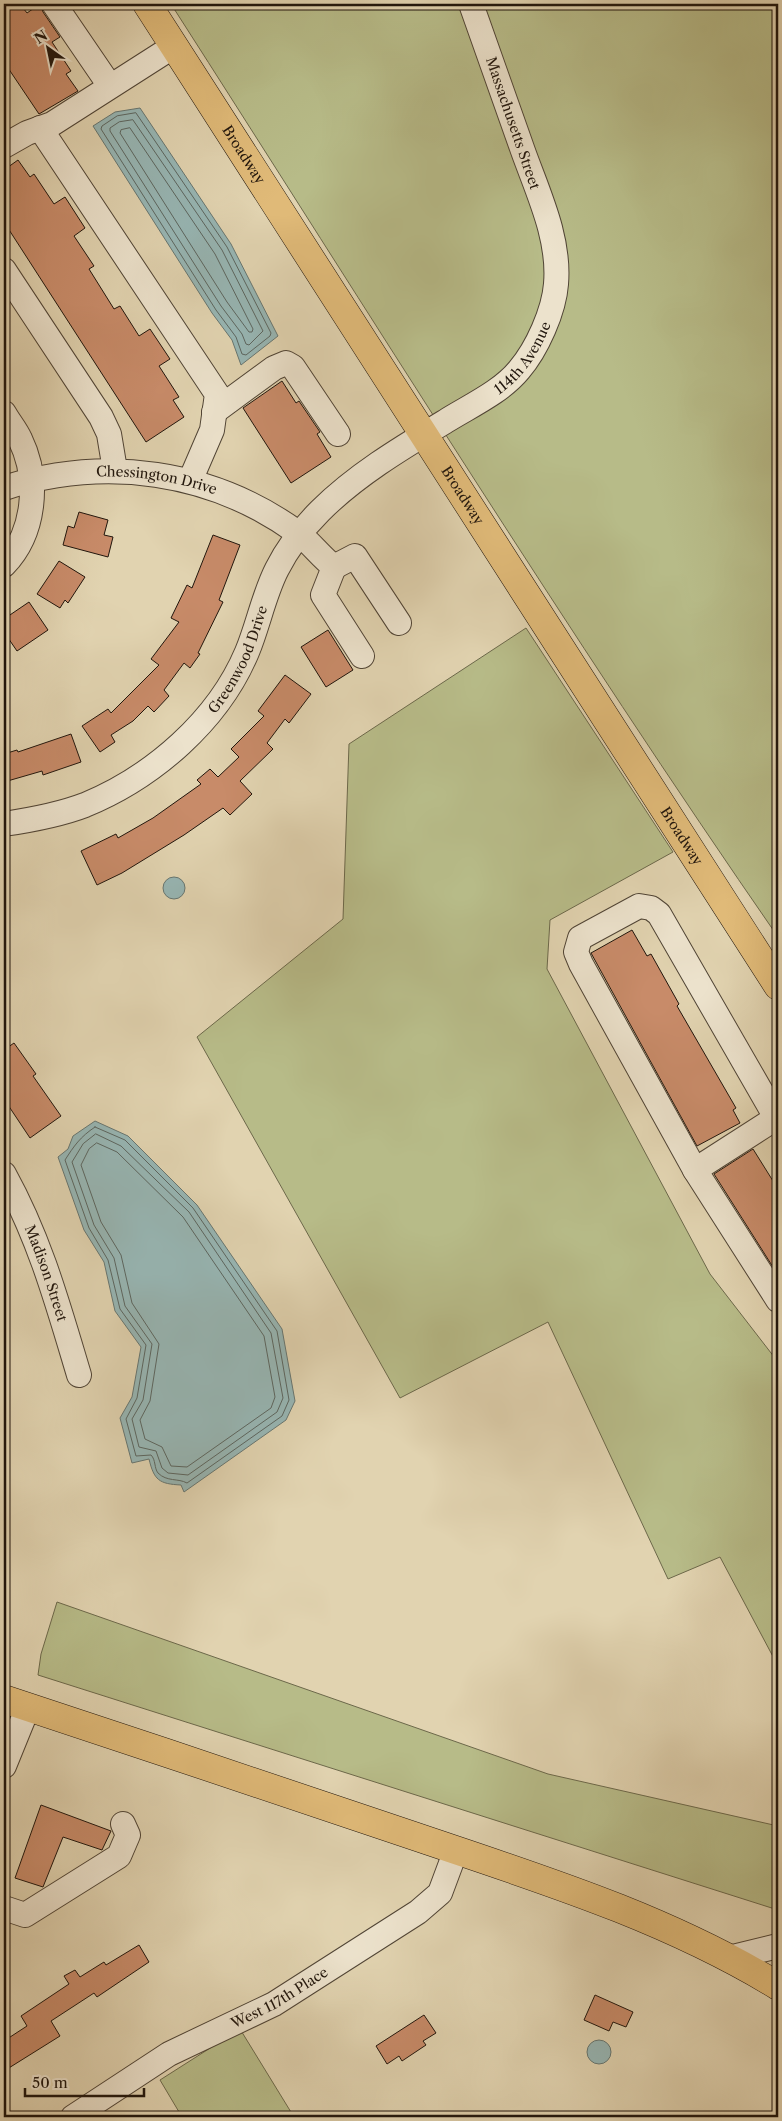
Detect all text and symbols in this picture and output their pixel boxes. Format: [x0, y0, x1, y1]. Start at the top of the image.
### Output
north arrow [22, 22, 72, 72]
text: N [31, 26, 51, 48]
street label: Massachusetts Street [482, 54, 544, 192]
street label: Broadway [218, 122, 269, 187]
street label: 114th Avenue [490, 319, 555, 398]
street label: Chessington Drive [96, 462, 220, 498]
street label: Broadway [437, 463, 488, 528]
street label: Greenwood Drive [204, 603, 271, 717]
street label: Broadway [656, 803, 707, 869]
street label: Madison Street [21, 1222, 71, 1324]
street label: West 117th Place [227, 1963, 331, 2033]
scale bar [25, 2066, 144, 2098]
text: 50 m [32, 2073, 68, 2092]

